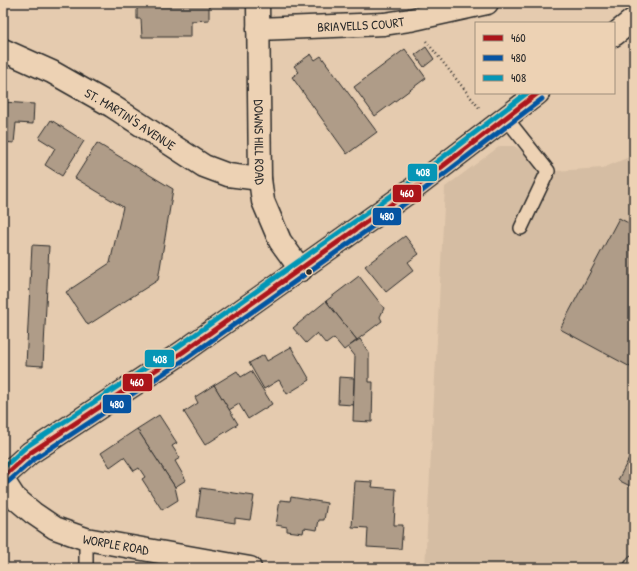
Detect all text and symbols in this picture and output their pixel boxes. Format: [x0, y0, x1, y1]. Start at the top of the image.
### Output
street label: BRIAVELLS COURT [317, 12, 407, 36]
legend [475, 22, 615, 94]
text: 460 [511, 29, 526, 46]
text: 480 [511, 49, 526, 66]
text: 408 [511, 69, 526, 86]
street label: ST. MARTIN'S AVENUE [82, 83, 180, 154]
street label: DOWNS HILL ROAD [250, 99, 270, 186]
line badge: 408 [407, 163, 438, 182]
text: 408 [416, 165, 430, 179]
line badge: 460 [392, 184, 422, 203]
text: 460 [400, 186, 414, 200]
line badge: 480 [372, 207, 402, 226]
text: 480 [380, 209, 394, 223]
unlabelled marker [304, 267, 314, 277]
line badge: 408 [144, 349, 175, 368]
text: 408 [153, 352, 167, 366]
line badge: 460 [122, 373, 153, 392]
text: 460 [130, 375, 144, 389]
line badge: 480 [102, 394, 132, 414]
text: 480 [110, 397, 124, 411]
street label: WORPLE ROAD [82, 530, 151, 559]

